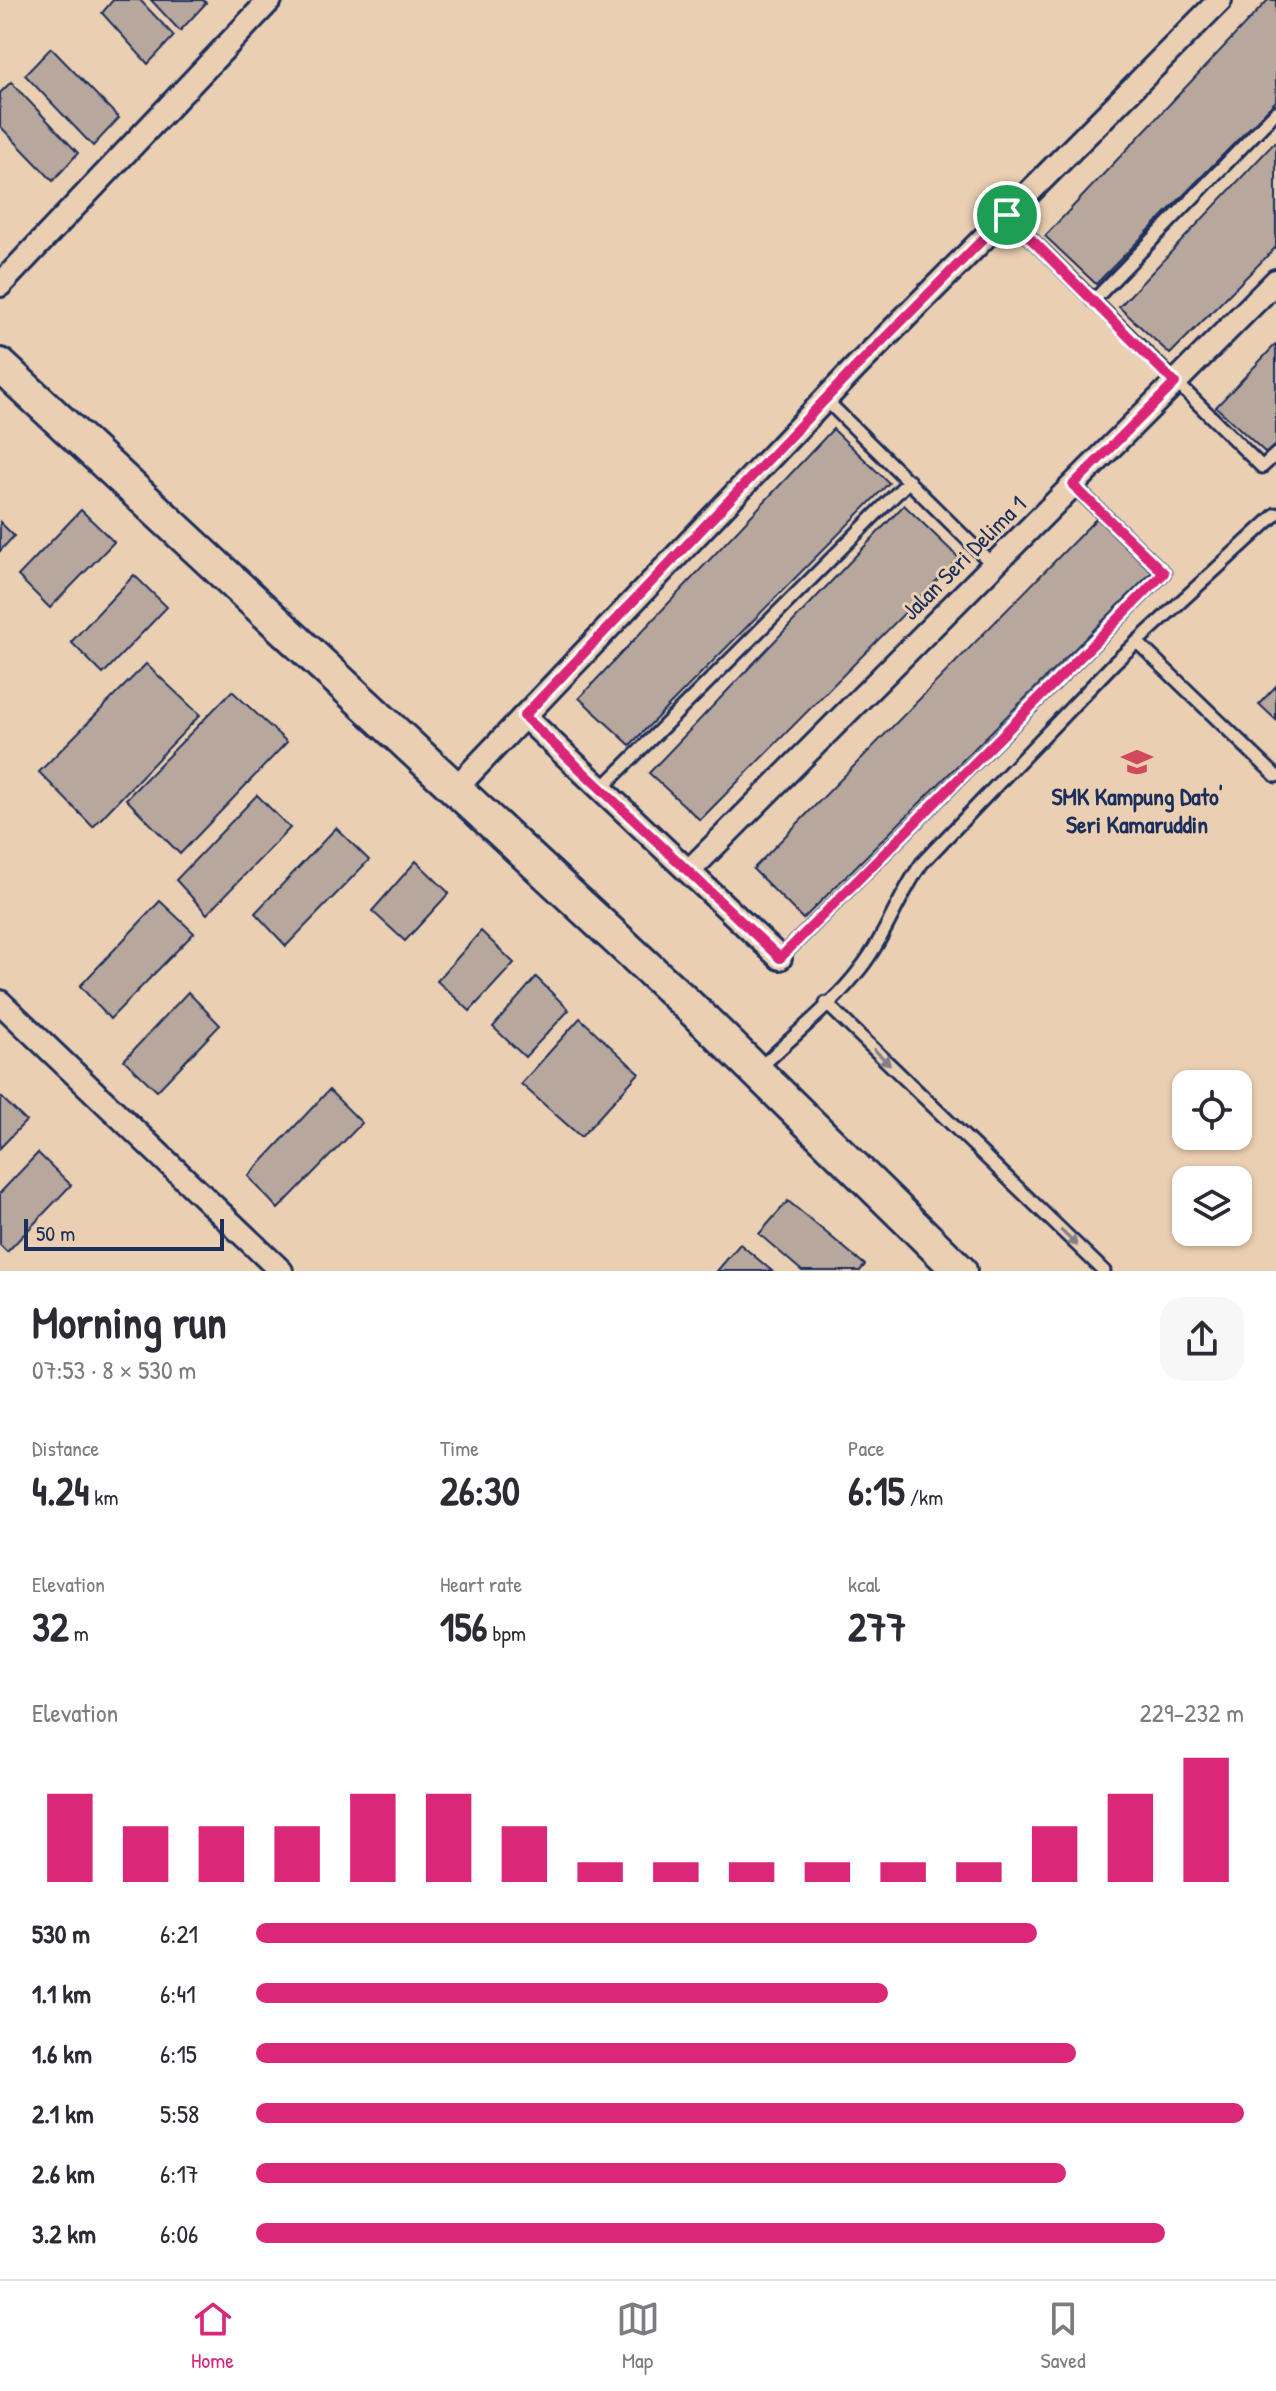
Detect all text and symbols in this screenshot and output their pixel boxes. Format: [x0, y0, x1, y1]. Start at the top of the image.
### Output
pin [973, 181, 1041, 249]
icon: arrive [985, 193, 1029, 237]
street label: Jalan Seri Delima 1 [894, 488, 1033, 627]
school or university icon: SMK Kampung Dato' Seri Kamaruddin [1120, 745, 1154, 779]
place label: SMK Kampung Dato' Seri Kamaruddin [1051, 780, 1223, 840]
one-way arrow [872, 1048, 891, 1066]
map controls [1172, 1070, 1252, 1246]
button: locate [1172, 1070, 1252, 1150]
button: layers [1172, 1166, 1252, 1246]
scale bar [24, 1215, 224, 1251]
text: 50 m [36, 1218, 75, 1248]
one-way arrow [1059, 1228, 1078, 1246]
text: Morning run [32, 1292, 227, 1352]
button: share [1160, 1297, 1244, 1381]
text: 07:53 · 8 × 530 m [32, 1352, 196, 1387]
text: Distance [32, 1433, 99, 1463]
text: Time [440, 1433, 479, 1463]
text: Pace [848, 1433, 885, 1463]
text: 4.24 [32, 1463, 89, 1517]
text: 26:30 [440, 1463, 520, 1517]
text: 6:15 [848, 1463, 905, 1517]
text: km [89, 1482, 118, 1512]
text: /km [905, 1482, 943, 1512]
text: Elevation [32, 1569, 105, 1599]
text: Heart rate [440, 1569, 522, 1599]
text: kcal [848, 1569, 880, 1599]
text: 32 [32, 1599, 69, 1653]
text: 156 [440, 1599, 487, 1653]
text: 277 [848, 1599, 906, 1653]
text: m [69, 1618, 89, 1648]
text: bpm [487, 1618, 526, 1648]
text: Elevation [32, 1695, 118, 1730]
text: 229–232 m [1140, 1695, 1244, 1730]
text: 530 m [32, 1916, 90, 1951]
text: 6:21 [160, 1916, 198, 1951]
text: 1.1 km [32, 1976, 91, 2011]
text: 6:41 [160, 1976, 196, 2011]
text: 1.6 km [32, 2036, 92, 2071]
text: 6:15 [160, 2036, 197, 2071]
text: 2.1 km [32, 2096, 94, 2131]
text: 5:58 [160, 2096, 199, 2131]
text: 2.6 km [32, 2156, 95, 2191]
text: 6:17 [160, 2156, 199, 2191]
text: 3.2 km [32, 2216, 96, 2251]
text: 6:06 [160, 2216, 198, 2251]
tab: Home [191, 2297, 235, 2375]
tab: Map [616, 2297, 660, 2375]
tab: Saved [1041, 2297, 1085, 2375]

